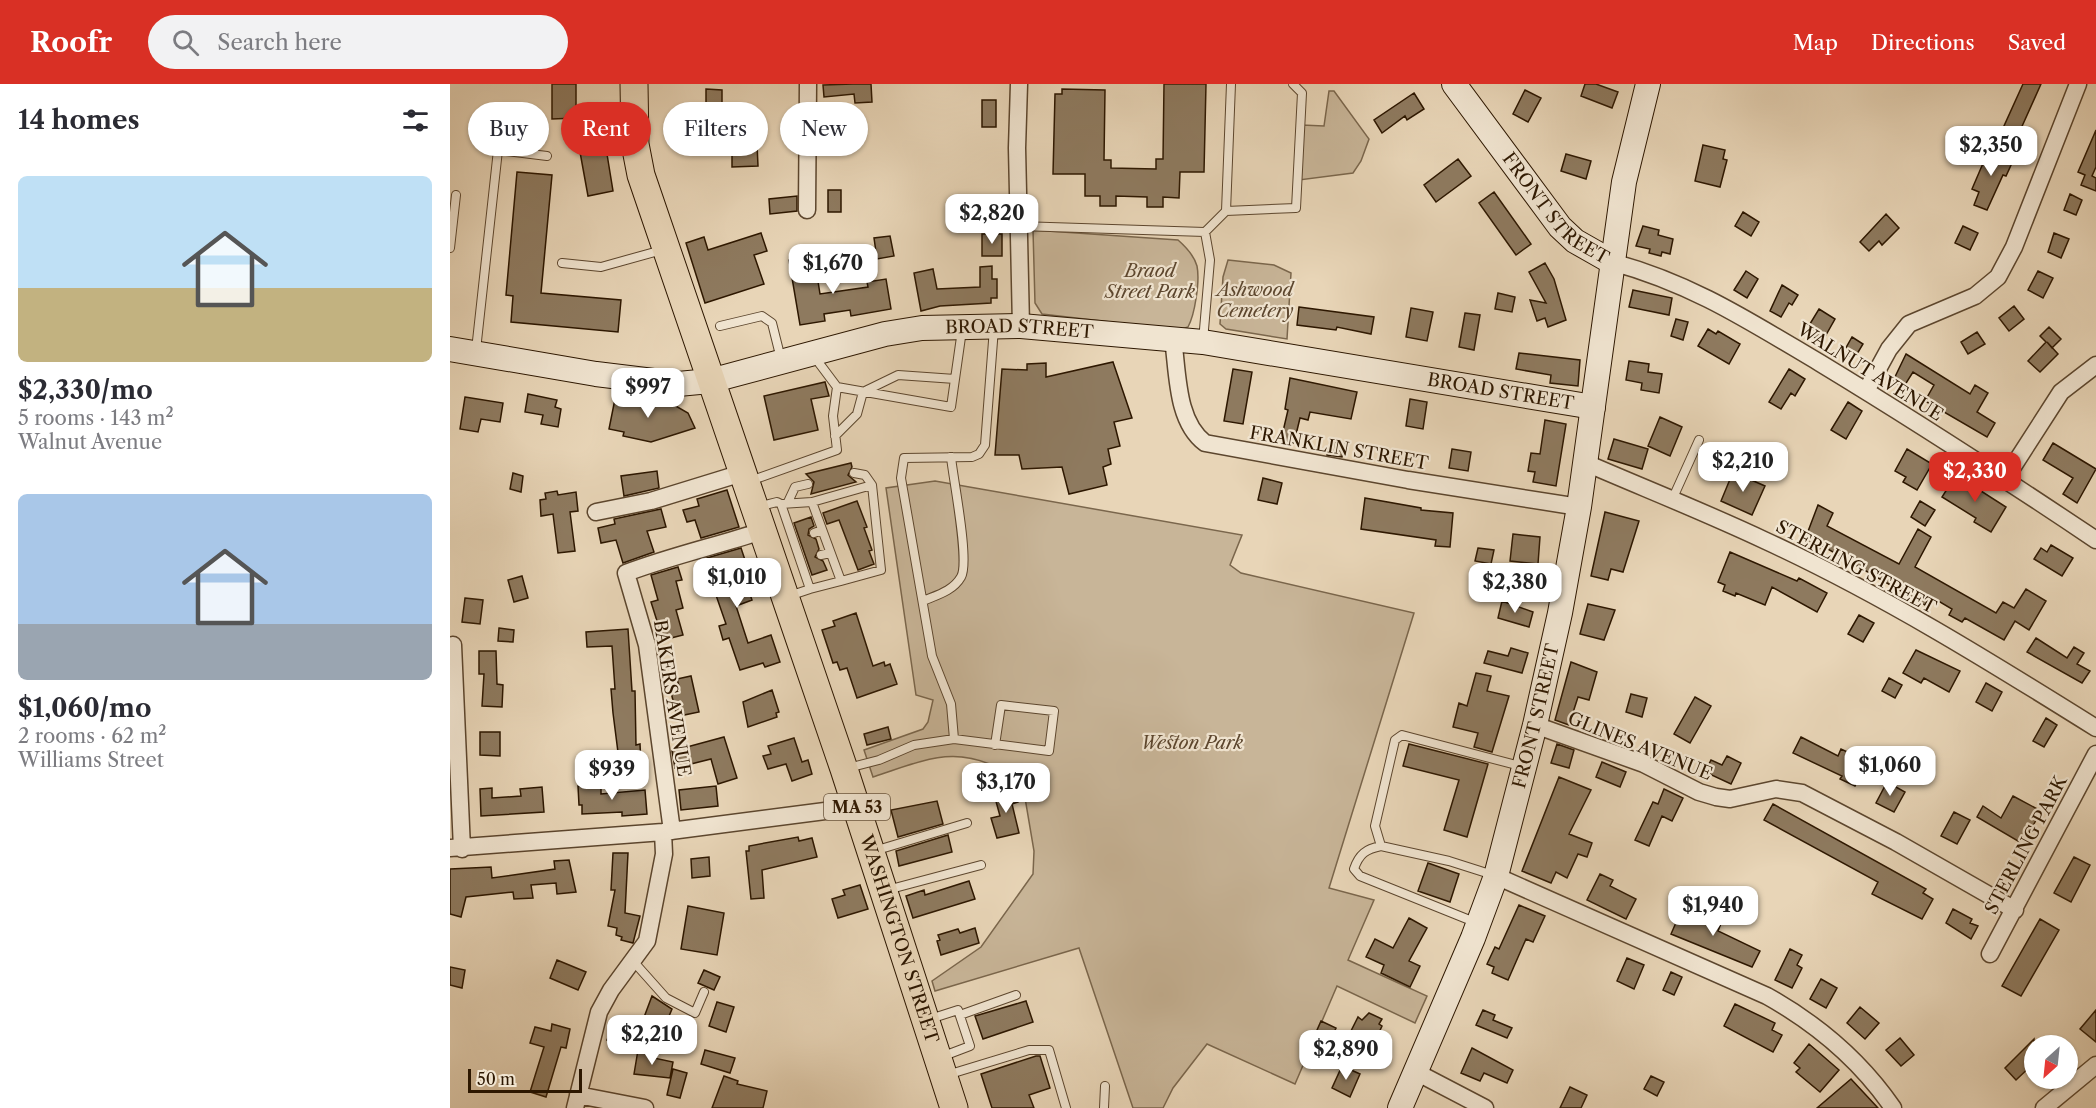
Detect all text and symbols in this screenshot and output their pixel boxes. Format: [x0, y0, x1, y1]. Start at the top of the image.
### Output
search box [148, 15, 568, 69]
text: Roofr [30, 25, 112, 59]
icon: search [169, 26, 202, 59]
text: Search here [217, 29, 342, 56]
text: Map [1793, 30, 1838, 55]
text: Directions [1871, 30, 1975, 55]
text: Saved [2008, 30, 2066, 55]
chip: Buy [468, 102, 549, 156]
chip: Rent [561, 102, 651, 156]
chip: Filters [663, 102, 768, 156]
chip: New [780, 102, 868, 156]
text: 14 homes [18, 104, 140, 136]
icon: filters [399, 104, 432, 137]
pin: $2,350 [1942, 126, 2040, 177]
text: $2,350 [1959, 133, 2023, 157]
street label: FRONT STREET [1498, 148, 1613, 269]
pin: $2,820 [943, 194, 1041, 245]
text: $2,820 [959, 201, 1025, 225]
icon: home [171, 215, 279, 323]
pin: $1,670 [784, 244, 882, 295]
text: $1,670 [803, 251, 863, 275]
park label: Braod Street Park [1104, 260, 1196, 303]
park label: Ashwood Cemetery [1214, 279, 1295, 322]
street label: BROAD STREET [945, 315, 1095, 343]
street label: WALNUT AVENUE [1792, 318, 1947, 426]
pin: $997 [612, 368, 684, 419]
street label: BROAD STREET [1426, 369, 1576, 415]
text: $2,330/mo [18, 374, 153, 406]
text: $997 [625, 375, 671, 399]
text: 5 rooms · 143 m² [18, 406, 174, 430]
street label: FRANKLIN STREET [1248, 421, 1431, 475]
text: Walnut Avenue [18, 430, 162, 454]
pin: $2,210 [1694, 442, 1792, 493]
text: $2,210 [1712, 449, 1774, 473]
pin: $2,330 [1926, 452, 2024, 503]
text: $2,330 [1943, 459, 2007, 483]
street label: STERLING STREET [1772, 515, 1940, 619]
icon: home [171, 533, 279, 641]
pin: $1,010 [688, 558, 786, 609]
pin: $2,380 [1466, 563, 1564, 614]
text: $1,010 [707, 565, 767, 589]
text: $2,380 [1483, 570, 1547, 594]
street label: BAKERS AVENUE [649, 618, 695, 778]
street label: FRONT STREET [1508, 641, 1564, 791]
text: $1,060/mo [18, 692, 151, 724]
street label: GLINES AVENUE [1565, 707, 1715, 785]
text: 2 rooms · 62 m² [18, 724, 166, 748]
park label: Weston Park [1141, 732, 1244, 754]
pin: $1,060 [1841, 746, 1939, 797]
text: Williams Street [18, 748, 164, 772]
pin: $939 [576, 750, 648, 801]
text: $1,060 [1859, 753, 1921, 777]
text: $939 [589, 757, 635, 781]
pin: $3,170 [957, 763, 1055, 814]
text: $3,170 [976, 770, 1036, 794]
street label: STERLING PARK [1980, 771, 2072, 918]
road number: MA 53 [824, 794, 890, 820]
street label: WASHINGTON STREET [855, 831, 943, 1046]
pin: $1,940 [1664, 886, 1762, 937]
text: $1,940 [1682, 893, 1744, 917]
pin: $2,210 [603, 1015, 701, 1066]
text: $2,210 [621, 1022, 683, 1046]
pin: $2,890 [1297, 1030, 1395, 1081]
north arrow [2024, 1035, 2078, 1089]
map controls [2024, 1035, 2078, 1089]
text: $2,890 [1313, 1037, 1379, 1061]
scale bar [468, 1066, 582, 1094]
text: 50 m [477, 1069, 515, 1089]

